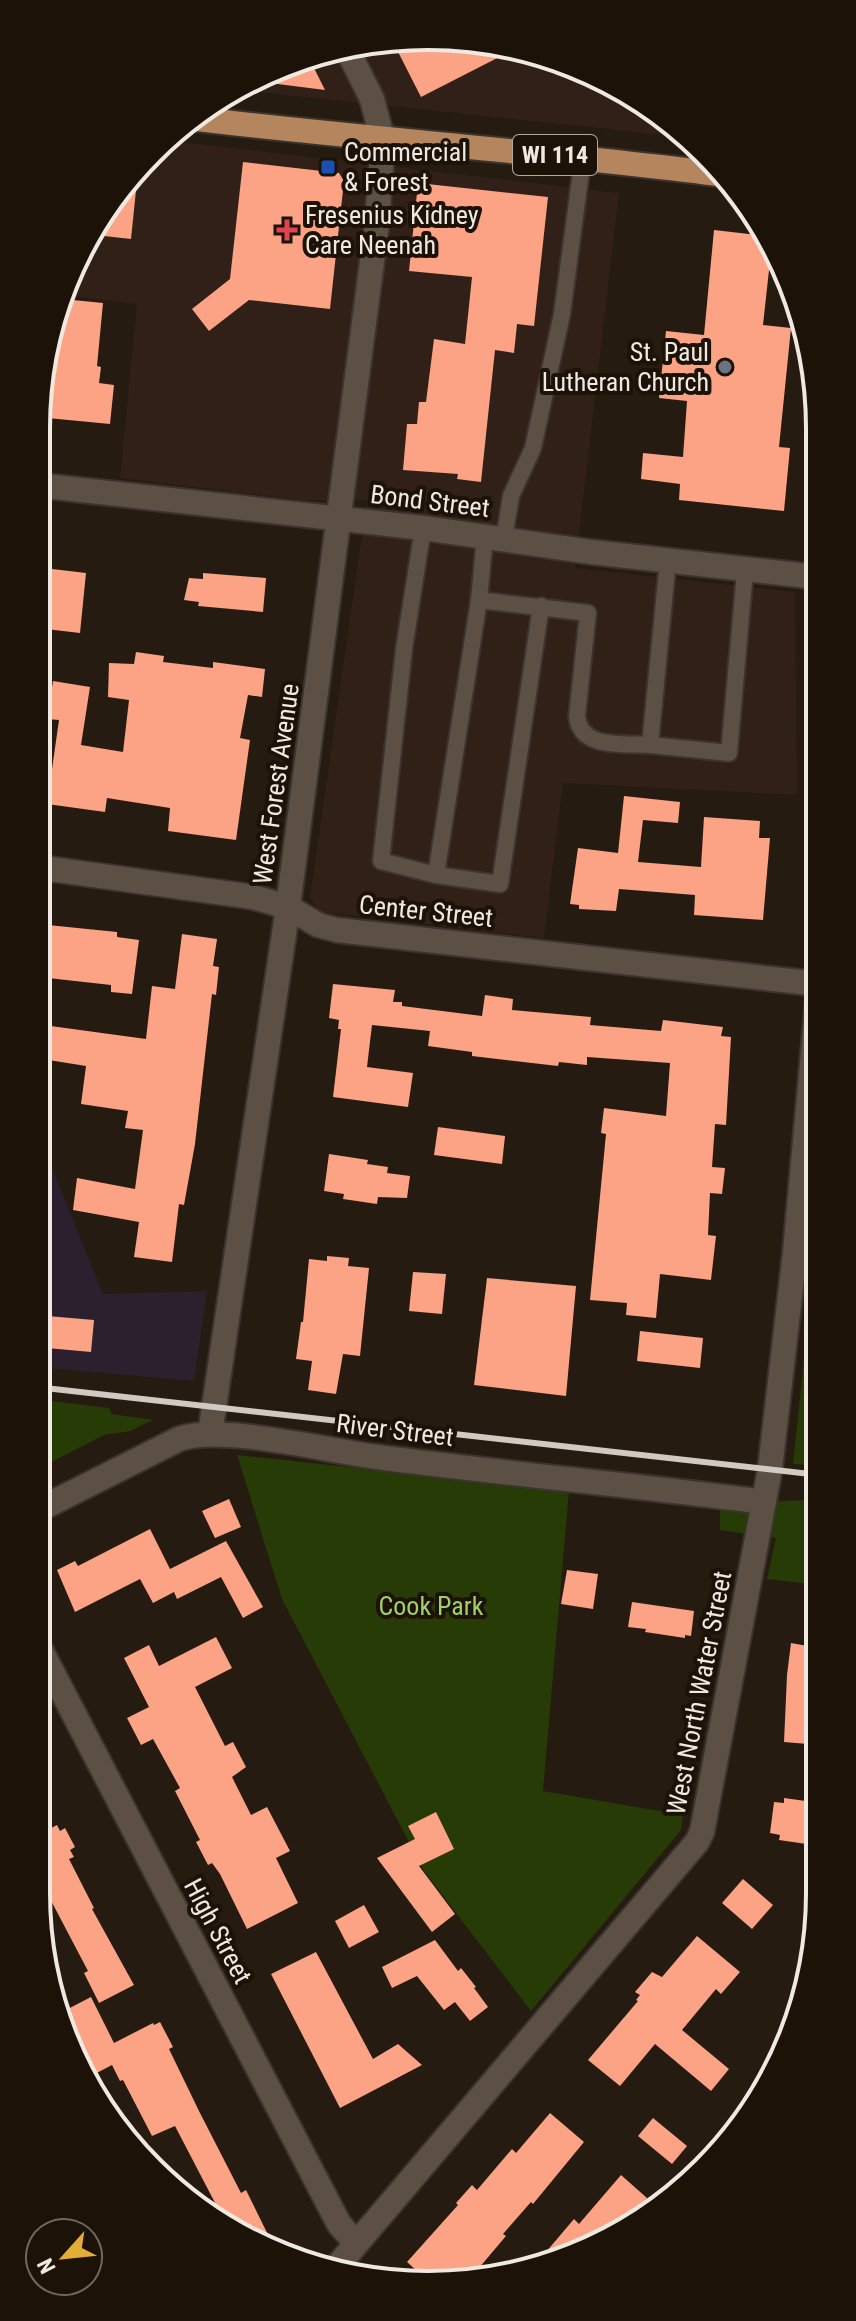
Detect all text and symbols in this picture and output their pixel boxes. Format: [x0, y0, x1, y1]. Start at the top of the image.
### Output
road number: WI 114 [513, 135, 597, 175]
place label: Commercial & Forest [344, 137, 467, 197]
marker: Commercial & Forest [319, 158, 337, 176]
place label: Fresenius Kidney Care Neenah [305, 200, 479, 260]
marker: Fresenius Kidney Care Neenah [276, 219, 298, 241]
place label: St. Paul Lutheran Church [542, 337, 709, 397]
marker: St. Paul Lutheran Church [716, 358, 734, 376]
street label: Bond Street [369, 479, 491, 523]
street label: West Forest Avenue [247, 682, 305, 886]
street label: Center Street [358, 889, 494, 933]
street label: River Street [335, 1408, 455, 1452]
street label: West North Water Street [661, 1569, 737, 1817]
park label: Cook Park [379, 1591, 484, 1621]
street label: High Street [178, 1873, 258, 1989]
north arrow [24, 2217, 104, 2297]
text: N [32, 2254, 61, 2278]

